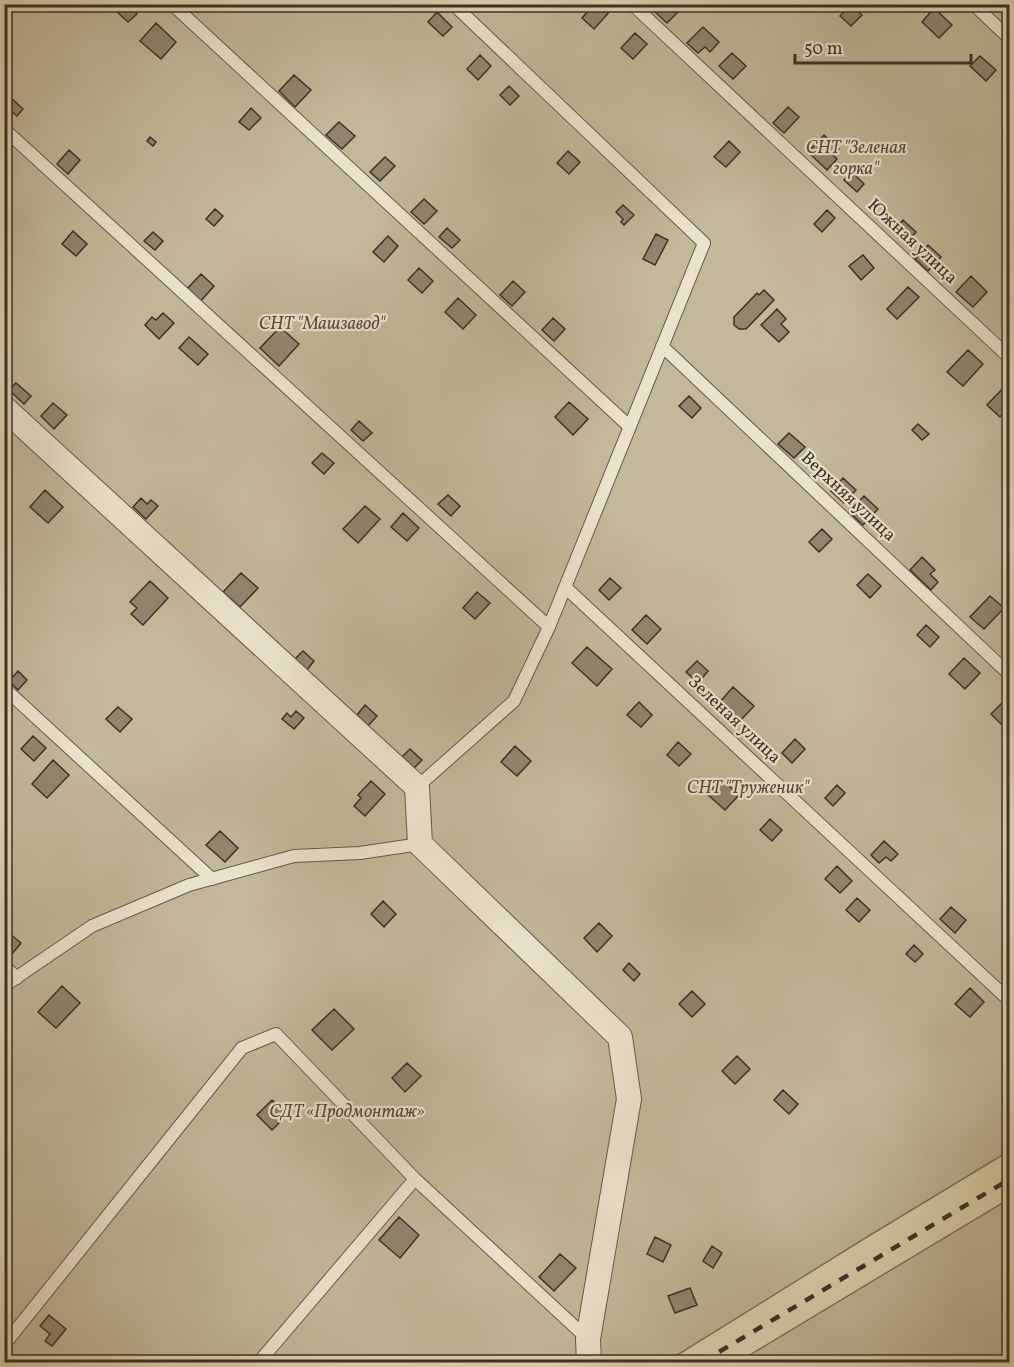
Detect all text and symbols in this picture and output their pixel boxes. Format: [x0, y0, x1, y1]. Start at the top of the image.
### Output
scale bar [795, 27, 970, 65]
text: 50 m [804, 37, 843, 62]
park label: СНТ "Зеленая горка" [806, 136, 906, 182]
street label: Южная улица [861, 194, 963, 290]
park label: СНТ "Машзавод" [259, 312, 386, 337]
street label: Верхняя улица [795, 446, 901, 548]
street label: Зеленая улица [682, 670, 786, 770]
park label: СНТ "Труженик" [687, 776, 810, 801]
park label: СДТ «Продмонтаж» [269, 1100, 425, 1125]

